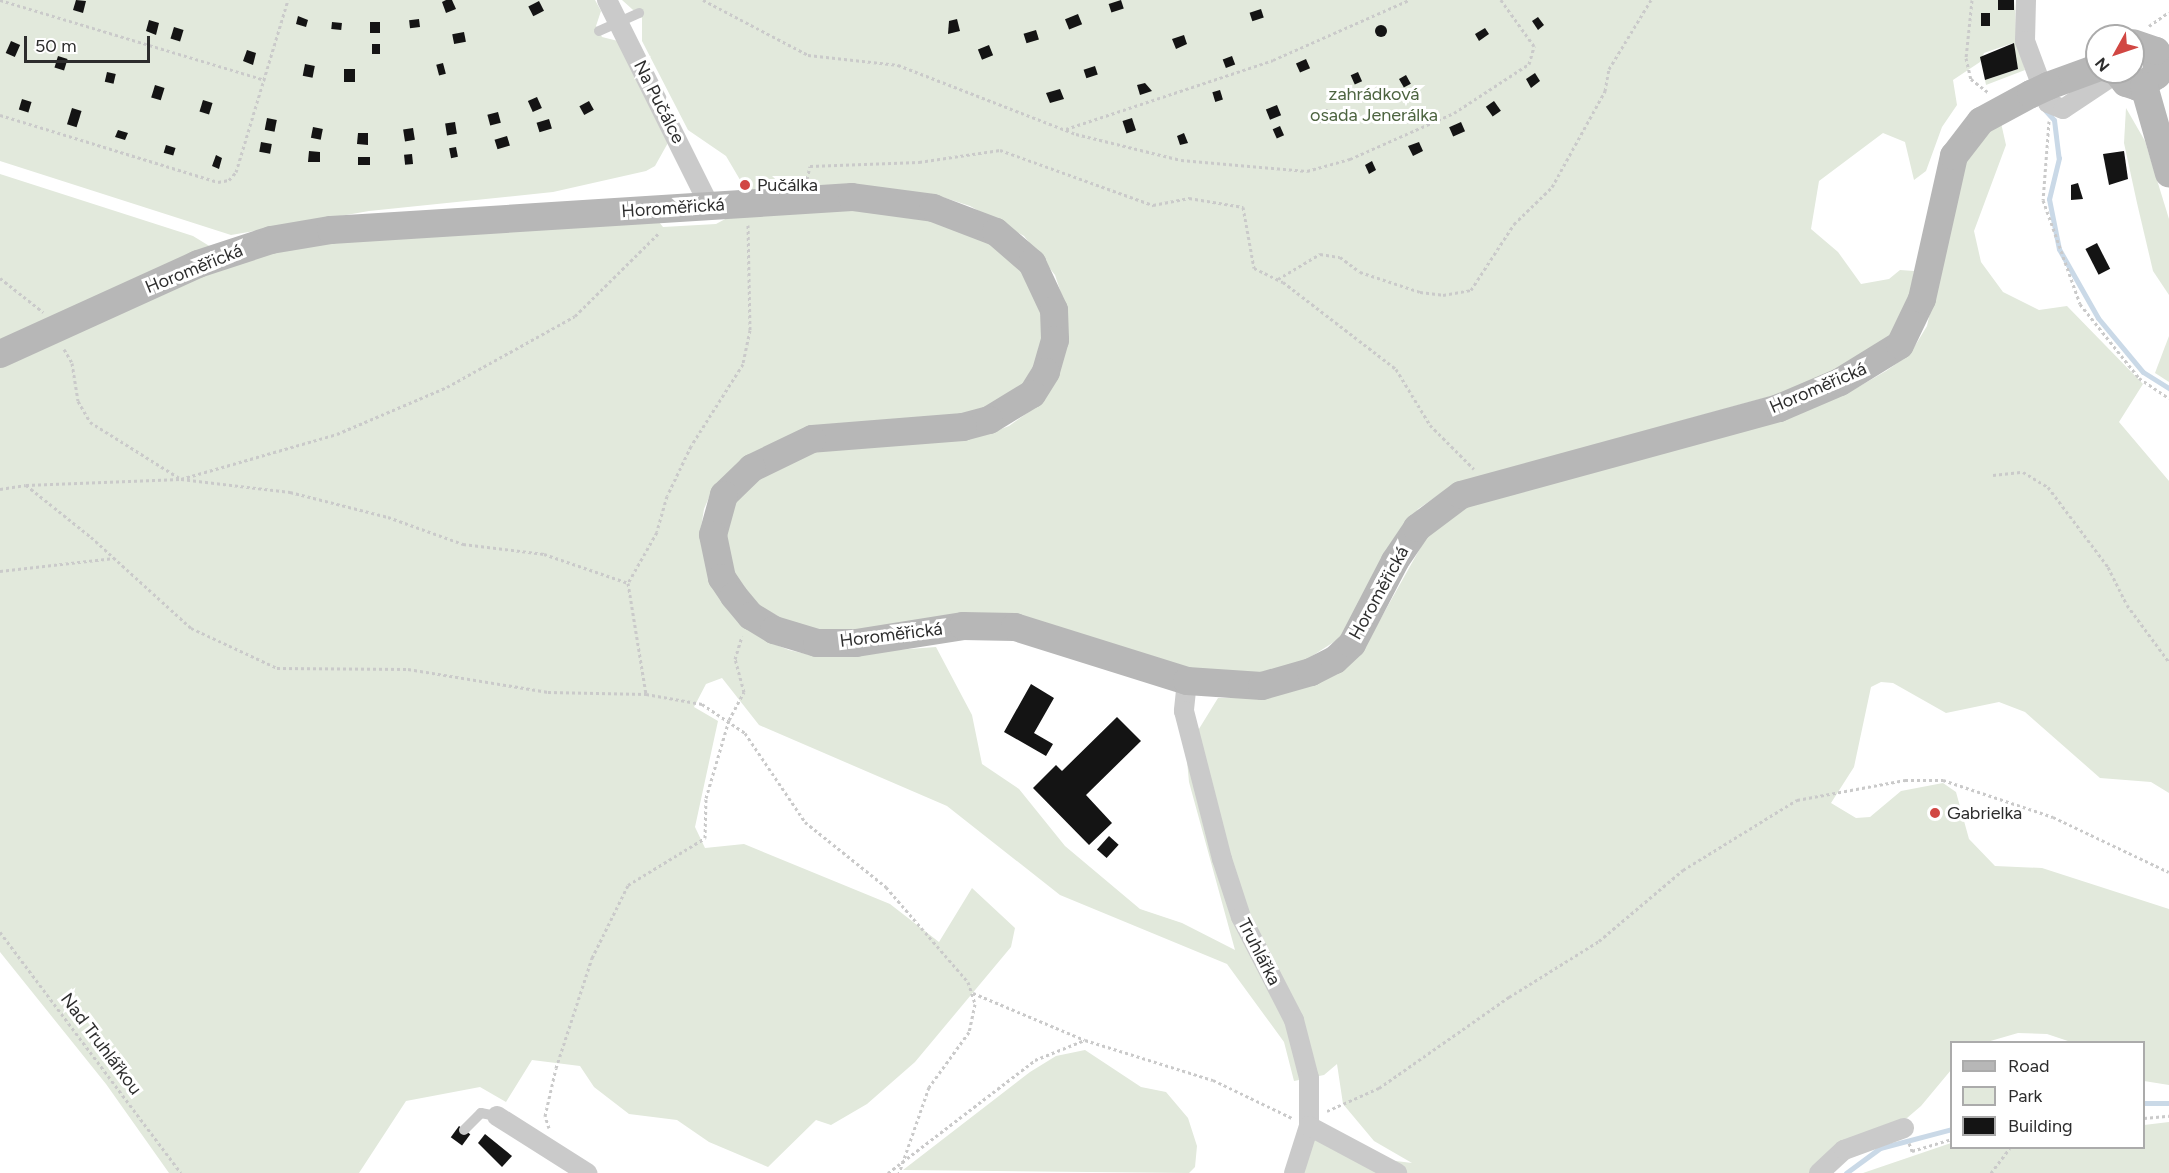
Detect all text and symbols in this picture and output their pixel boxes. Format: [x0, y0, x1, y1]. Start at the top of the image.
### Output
scale bar [27, 24, 153, 62]
north arrow [2085, 24, 2145, 84]
text: 50 m [35, 35, 77, 57]
text: N [2091, 54, 2114, 75]
street label: Na Pučálce [629, 57, 689, 147]
park label: zahrádková osada Jenerálka [1310, 84, 1438, 127]
place label: Pučálka [757, 174, 818, 196]
marker: Pučálka [738, 178, 752, 192]
street label: Horoměřická [621, 194, 725, 222]
street label: Horoměřická [142, 240, 246, 298]
street label: Horoměřická [1766, 358, 1870, 418]
street label: Horoměřická [1345, 543, 1413, 643]
street label: Horoměřická [838, 618, 944, 652]
place label: Gabrielka [1947, 802, 2022, 824]
marker: Gabrielka [1928, 806, 1942, 820]
street label: Truhlářka [1233, 915, 1285, 989]
street label: Nad Truhlářkou [56, 989, 146, 1099]
legend [1950, 1041, 2145, 1149]
text: Road [2008, 1055, 2049, 1077]
text: Park [2008, 1085, 2042, 1107]
text: Building [2008, 1115, 2073, 1137]

